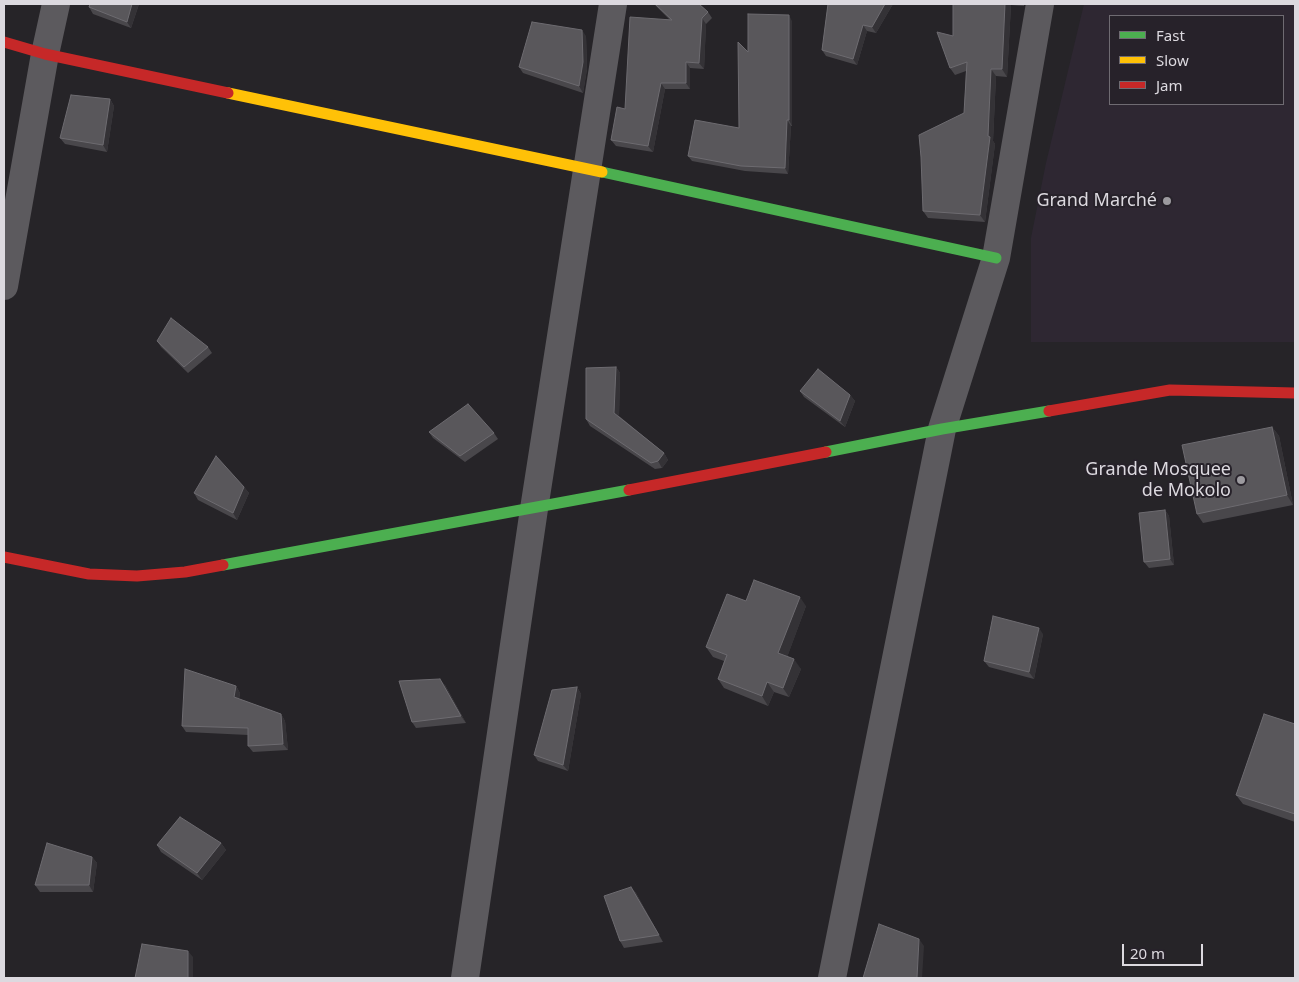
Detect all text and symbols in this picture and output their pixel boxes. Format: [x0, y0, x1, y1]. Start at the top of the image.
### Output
legend [1109, 15, 1284, 105]
text: Fast [1156, 25, 1185, 45]
text: Slow [1156, 50, 1189, 70]
text: Jam [1156, 75, 1183, 95]
place label: Grand Marché [1036, 190, 1157, 212]
marker: Grand Marché [1161, 195, 1173, 207]
place label: Grande Mosquee de Mokolo [1085, 459, 1231, 502]
marker: Grande Mosquee de Mokolo [1235, 474, 1247, 486]
scale bar [1124, 934, 1205, 966]
text: 20 m [1130, 943, 1165, 963]

